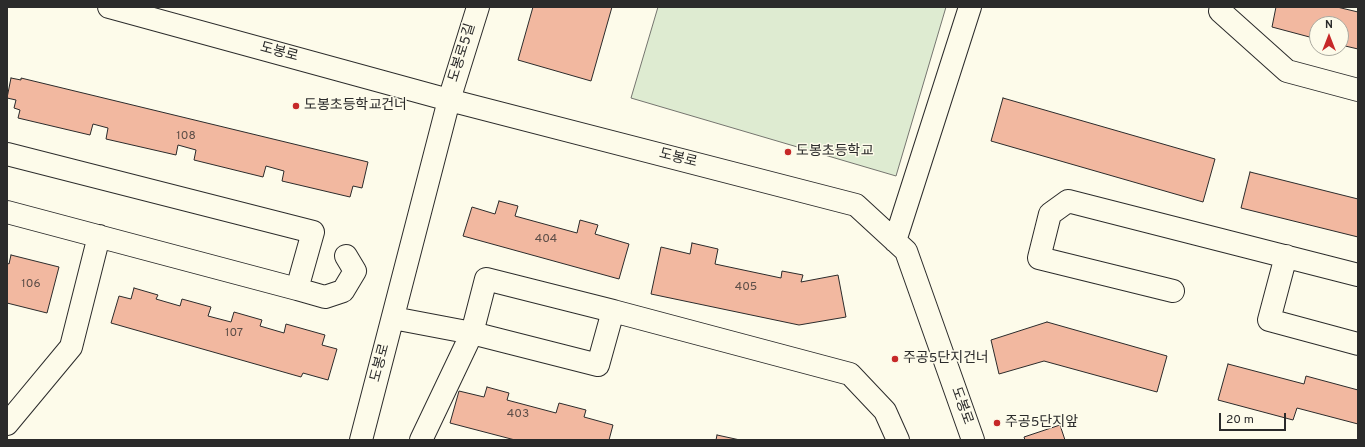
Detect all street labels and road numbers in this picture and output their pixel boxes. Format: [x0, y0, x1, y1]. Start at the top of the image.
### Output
street label: 도봉로5길 [446, 22, 480, 84]
street label: 도봉로 [258, 40, 300, 66]
street label: 도봉로 [657, 146, 699, 172]
street label: 도봉로 [368, 342, 394, 384]
street label: 도봉로 [946, 385, 976, 427]

